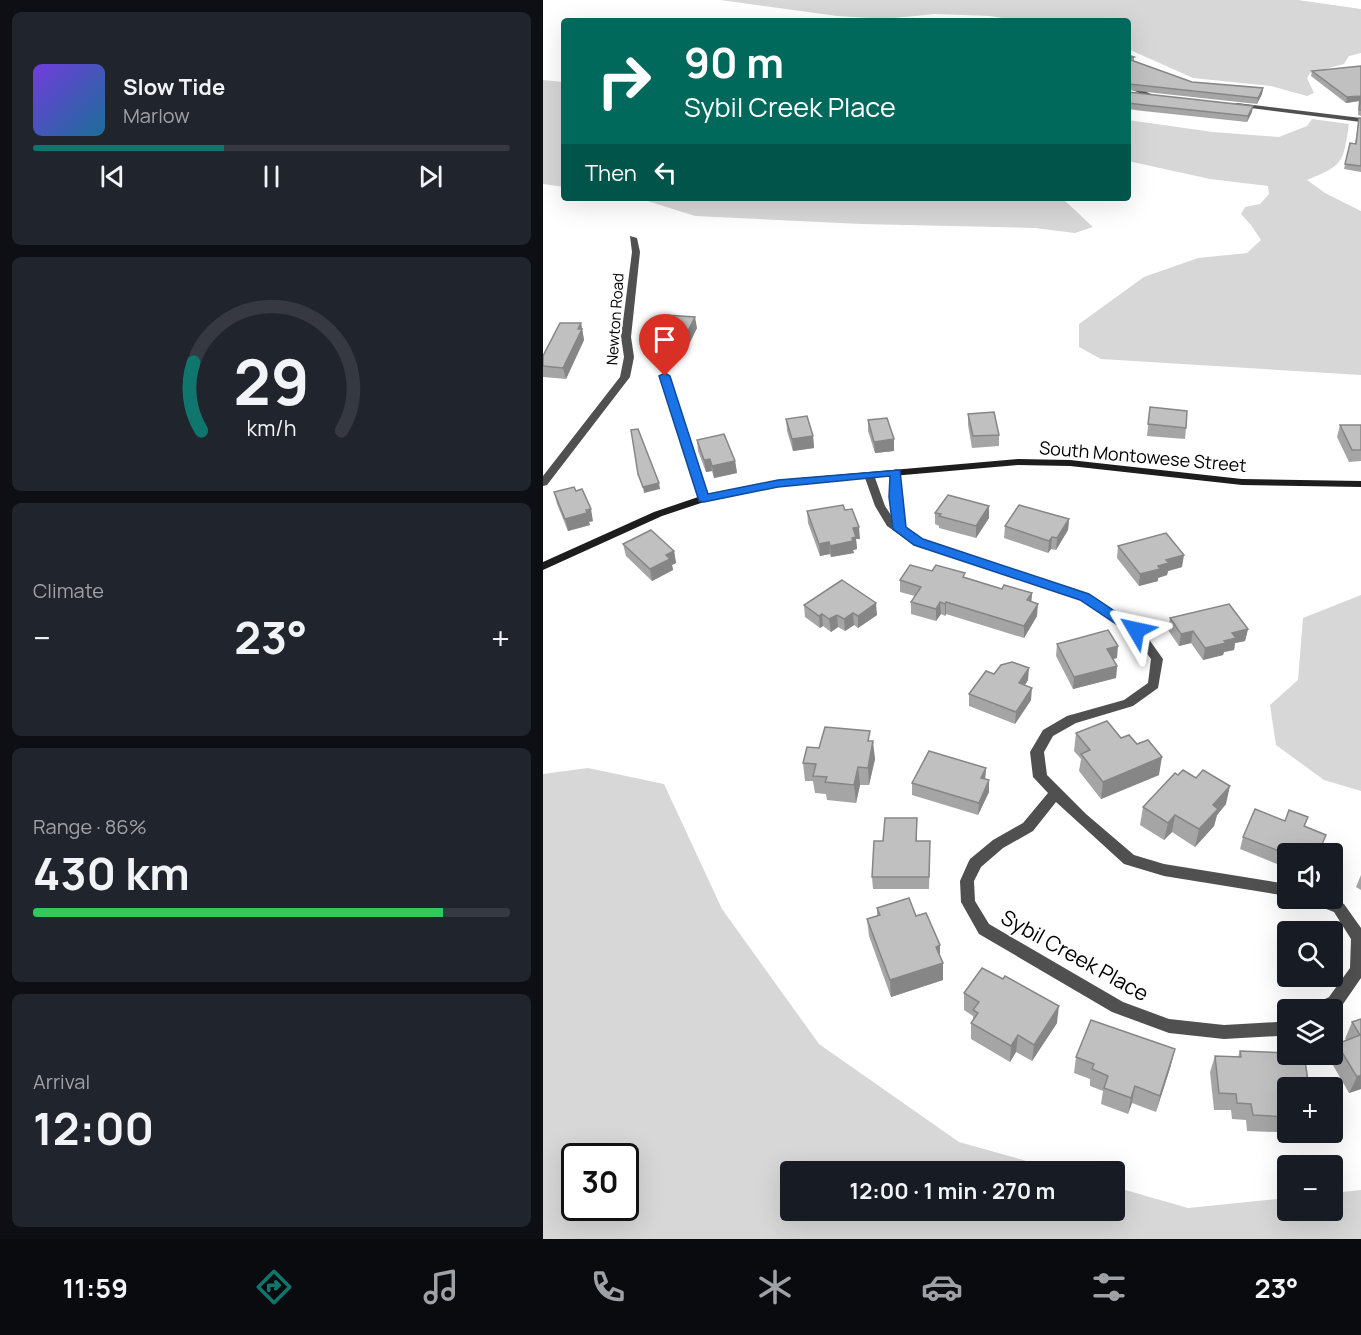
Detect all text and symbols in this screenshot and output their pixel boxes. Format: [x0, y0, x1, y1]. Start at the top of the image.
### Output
text: 90 m [684, 33, 784, 91]
icon: right [585, 42, 663, 120]
text: Slow Tide [123, 72, 225, 102]
text: Sybil Creek Place [684, 88, 896, 125]
text: Marlow [123, 102, 190, 129]
icon: left [649, 156, 682, 189]
text: Then [585, 158, 637, 188]
icon: previous [96, 160, 129, 193]
icon: pause [255, 160, 288, 193]
icon: next [414, 160, 447, 193]
street label: Newton Road [601, 272, 629, 366]
pin [639, 314, 690, 376]
icon: arrive [648, 323, 681, 356]
text: 29 [234, 338, 309, 424]
text: km/h [247, 414, 296, 443]
street label: South Montowese Street [1038, 435, 1248, 477]
text: Climate [33, 577, 104, 604]
position arrow [1104, 598, 1168, 662]
text: 23° [234, 606, 308, 668]
text: − [33, 615, 51, 660]
text: + [491, 615, 510, 660]
text: Range · 86% [33, 813, 147, 840]
text: 430 km [33, 842, 190, 904]
map controls [1277, 843, 1343, 1221]
button: sound [1277, 843, 1343, 909]
street label: Sybil Creek Place [996, 903, 1154, 1007]
button: search [1277, 921, 1343, 987]
button: layers [1277, 999, 1343, 1065]
text: Arrival [33, 1068, 90, 1095]
button: + [1277, 1077, 1343, 1143]
text: 12:00 [33, 1097, 154, 1159]
speed limit sign: 30 [561, 1143, 639, 1221]
button: − [1277, 1155, 1343, 1221]
text: 12:00 · 1 min · 270 m [850, 1176, 1055, 1206]
icon: directions [253, 1266, 295, 1308]
icon: music [420, 1266, 462, 1308]
icon: phone [587, 1266, 629, 1308]
icon: climate [754, 1266, 796, 1308]
icon: car [921, 1266, 963, 1308]
icon: filters [1088, 1266, 1130, 1308]
text: 11:59 [62, 1269, 128, 1306]
text: 23° [1255, 1269, 1298, 1306]

